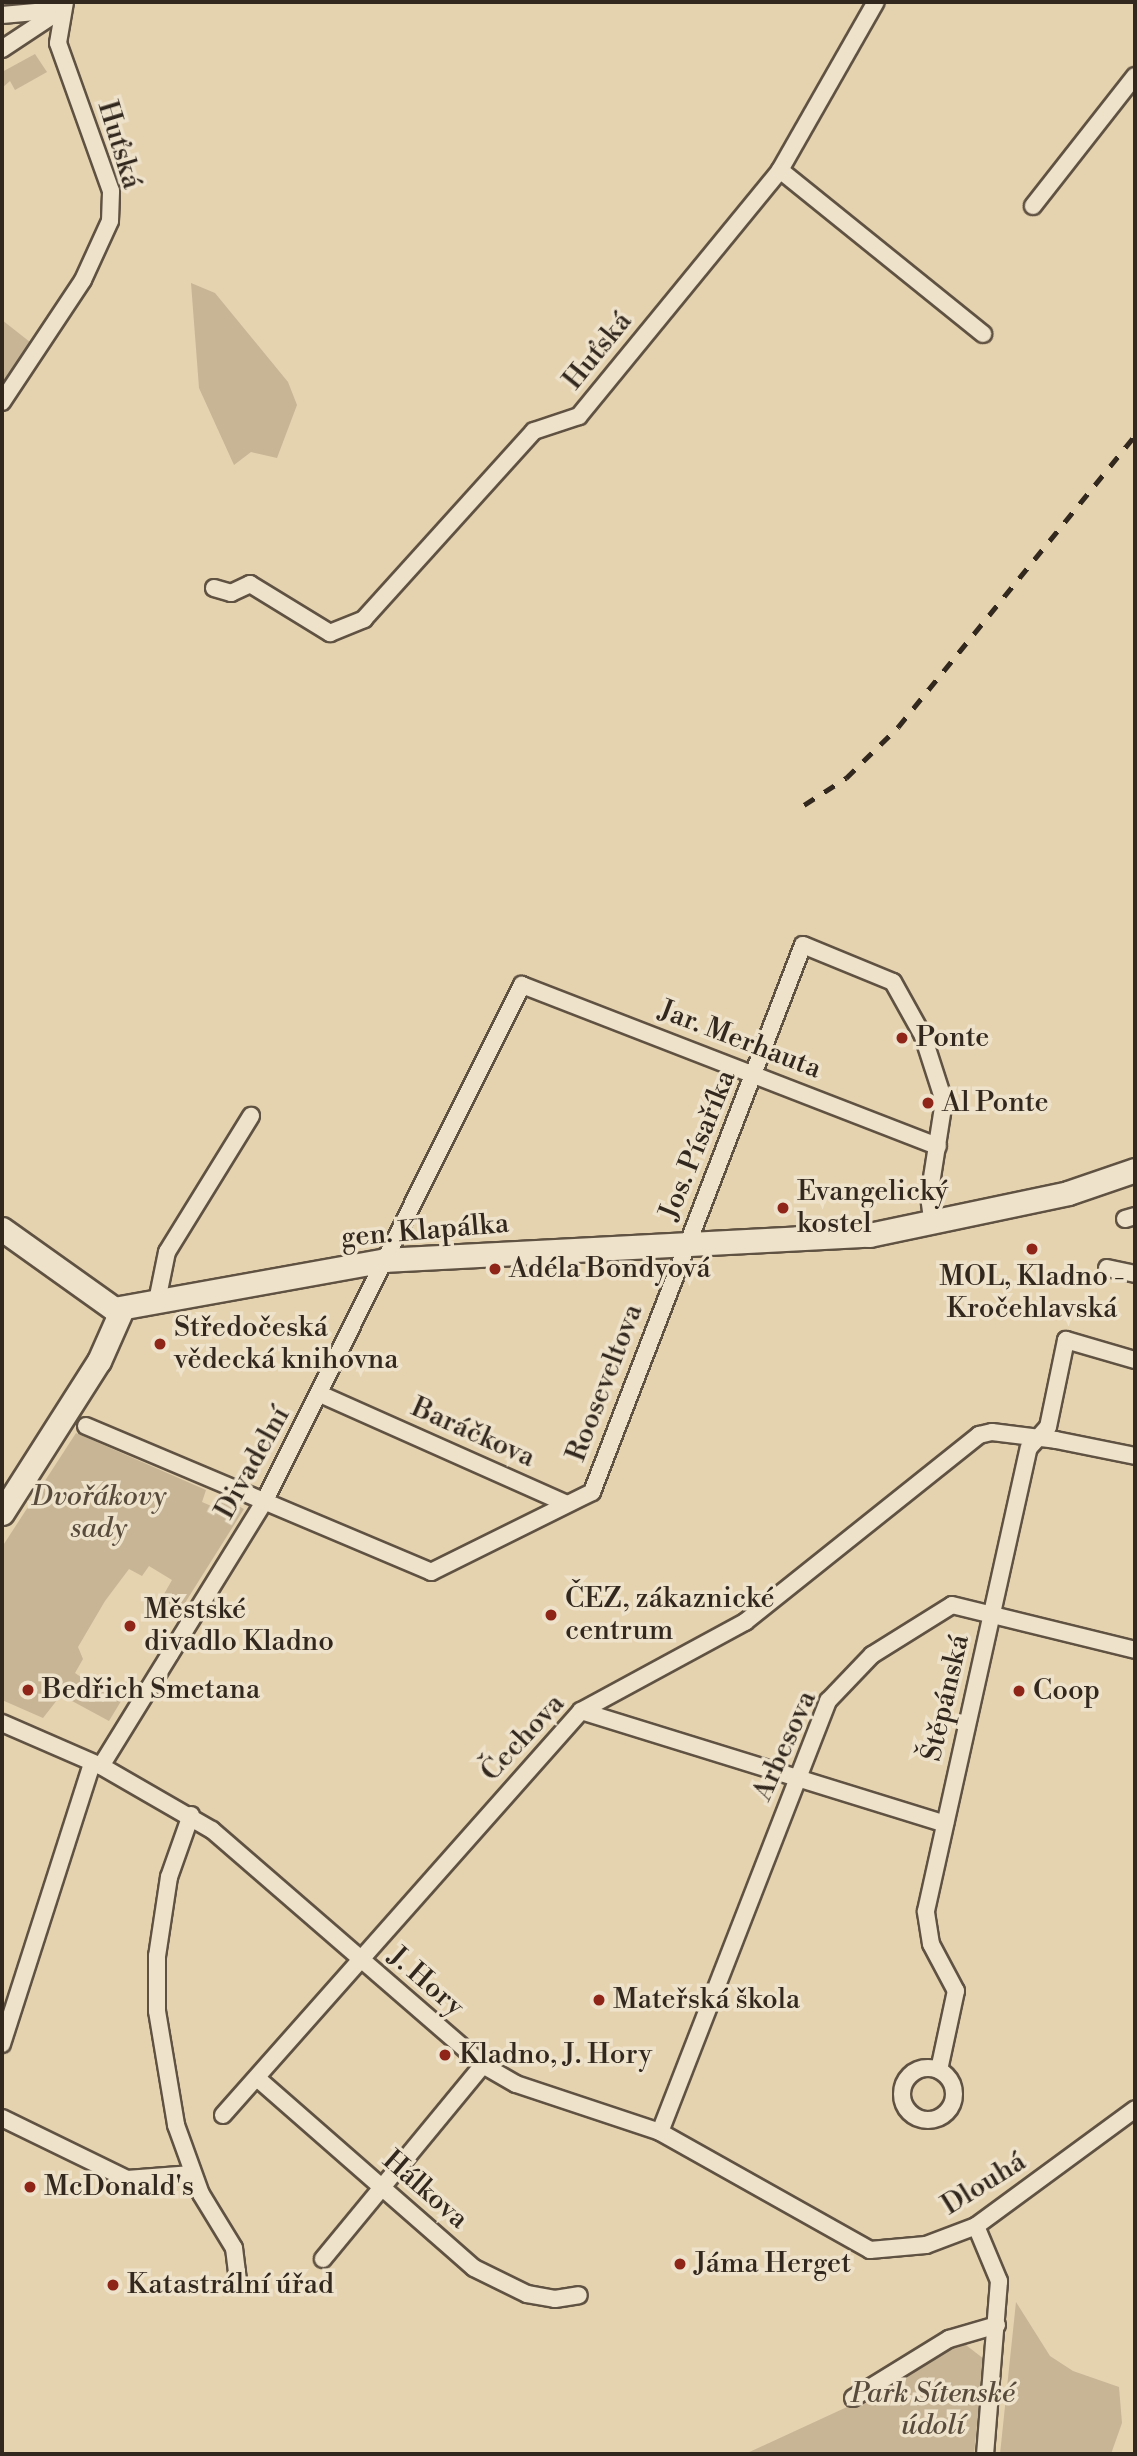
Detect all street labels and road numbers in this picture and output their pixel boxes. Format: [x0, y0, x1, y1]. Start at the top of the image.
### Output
street label: Huťská [90, 97, 148, 193]
street label: Huťská [557, 305, 639, 397]
street label: Jar. Merhauta [654, 994, 826, 1086]
street label: Jos. Písaříka [653, 1065, 743, 1225]
street label: gen. Klapálka [340, 1207, 510, 1255]
street label: Rooseveltova [560, 1300, 650, 1466]
street label: Baráčkova [406, 1391, 540, 1475]
street label: Divadelní [208, 1401, 298, 1525]
street label: Štěpánská [915, 1631, 977, 1765]
street label: Arbesova [746, 1686, 824, 1806]
street label: Čechova [474, 1687, 572, 1789]
street label: J. Hory [381, 1940, 471, 2024]
street label: Hálkova [375, 2144, 475, 2236]
street label: Dlouhá [936, 2145, 1032, 2223]

